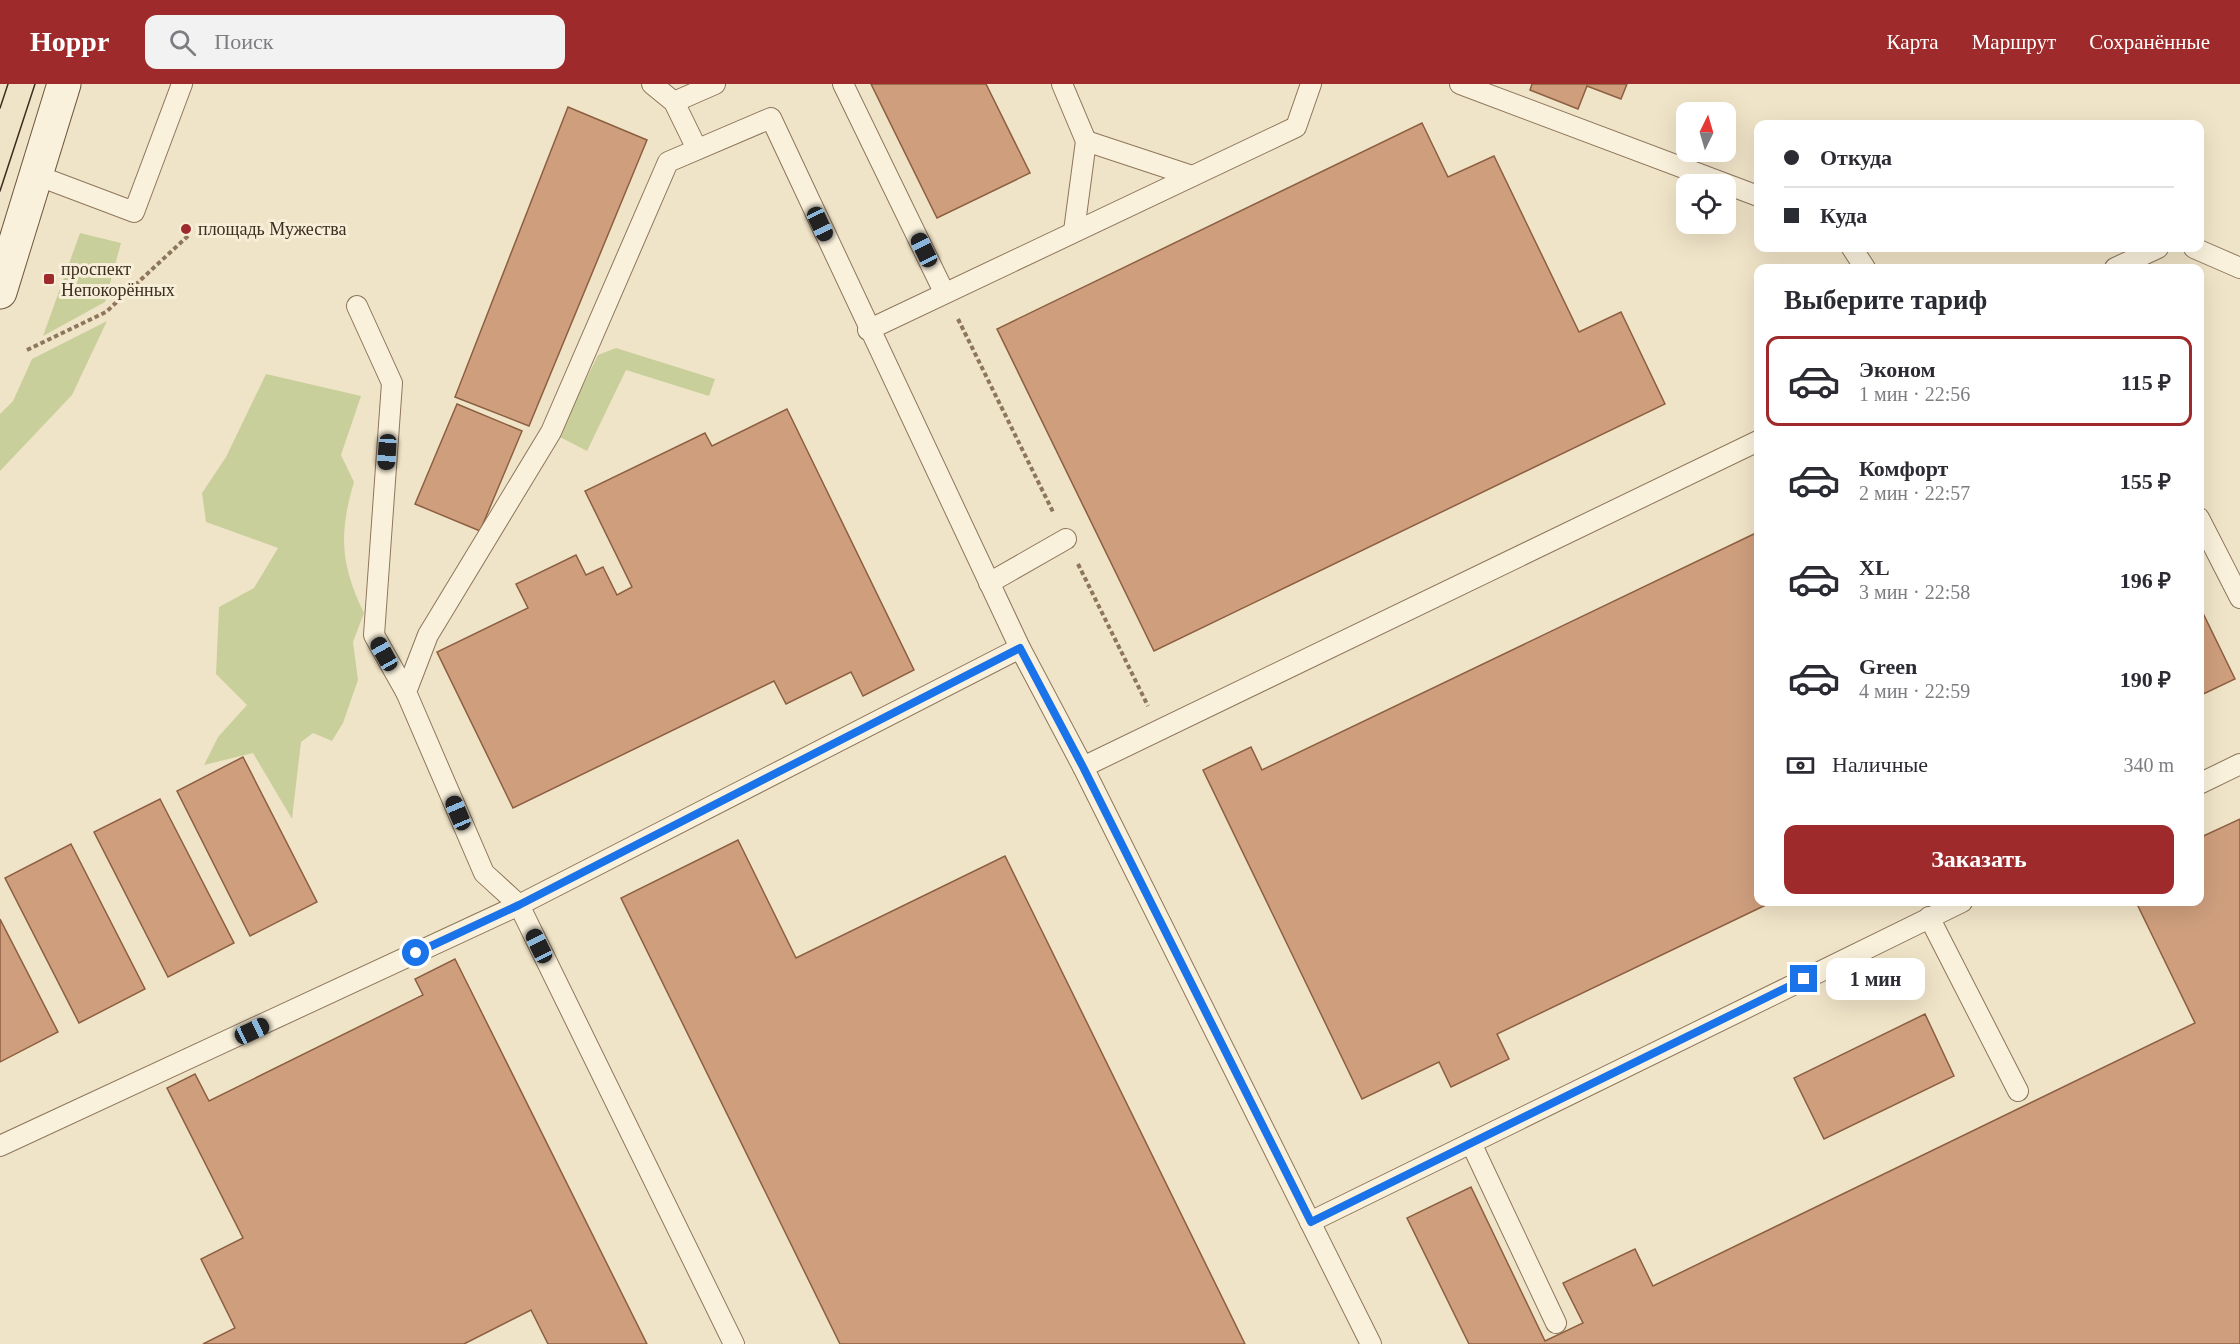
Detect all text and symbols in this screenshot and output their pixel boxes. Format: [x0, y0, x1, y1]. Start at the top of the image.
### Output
search box [145, 15, 565, 69]
text: Hoppr [30, 26, 109, 57]
icon: search [166, 26, 199, 59]
text: Поиск [214, 29, 273, 54]
text: Карта [1887, 30, 1939, 54]
text: Маршрут [1972, 30, 2056, 54]
text: Сохранённые [2089, 30, 2210, 54]
north arrow [1676, 102, 1736, 162]
map controls [1676, 102, 1736, 234]
text: Откуда [1820, 145, 1892, 170]
button: locate [1676, 174, 1736, 234]
text: Куда [1820, 203, 1867, 228]
car [804, 204, 836, 244]
place label: площадь Мужества [198, 219, 346, 239]
marker: площадь Мужества [179, 222, 193, 236]
car [908, 230, 940, 270]
place label: проспект Непокорённых [61, 259, 175, 300]
marker: проспект Непокорённых [42, 272, 56, 286]
text: Выберите тариф [1784, 285, 1987, 315]
icon: car [1787, 354, 1841, 408]
text: Эконом [1859, 357, 1936, 382]
text: 115 ₽ [2121, 370, 2171, 395]
text: 1 мин · 22:56 [1859, 383, 1970, 405]
car [377, 433, 397, 471]
icon: car [1787, 453, 1841, 507]
text: Комфорт [1859, 456, 1948, 481]
text: 155 ₽ [2120, 469, 2171, 494]
text: 2 мин · 22:57 [1859, 482, 1970, 504]
icon: car [1787, 552, 1841, 606]
text: XL [1859, 555, 1890, 580]
text: 196 ₽ [2120, 568, 2171, 593]
text: 3 мин · 22:58 [1859, 581, 1970, 603]
car [367, 634, 401, 674]
icon: car [1787, 651, 1841, 705]
text: Green [1859, 654, 1917, 679]
text: 190 ₽ [2120, 667, 2171, 692]
text: 4 мин · 22:59 [1859, 680, 1970, 702]
icon: cash [1784, 749, 1817, 782]
text: Наличные [1832, 752, 1928, 777]
text: 340 m [2123, 754, 2174, 776]
car [443, 793, 473, 833]
button: Заказать [1784, 825, 2174, 894]
car [523, 926, 555, 966]
route start [402, 939, 429, 966]
callout: 1 мин [1825, 958, 1924, 1000]
route end [1790, 965, 1817, 992]
text: 1 мин [1850, 968, 1901, 990]
car [232, 1015, 272, 1047]

